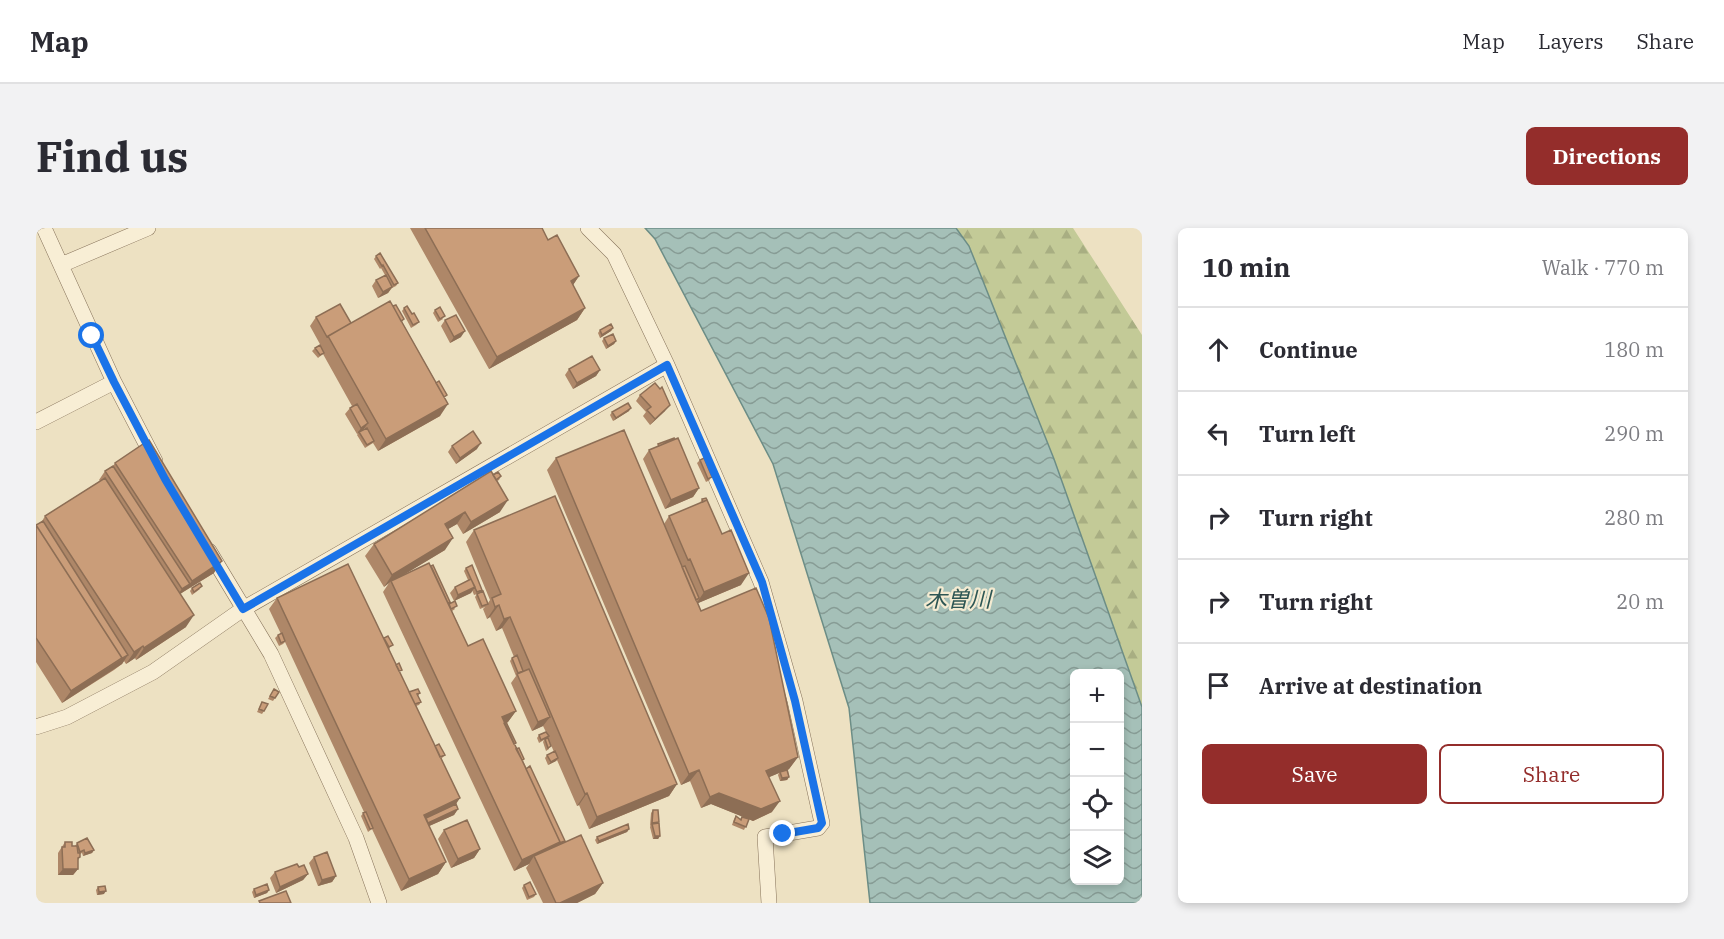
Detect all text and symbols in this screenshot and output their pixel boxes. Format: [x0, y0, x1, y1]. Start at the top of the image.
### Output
text: Map [30, 23, 89, 60]
text: Map [1462, 27, 1505, 55]
text: Layers [1538, 27, 1604, 55]
text: Share [1637, 27, 1694, 55]
button: Directions [1526, 127, 1688, 185]
text: Find us [36, 129, 188, 184]
text: 10 min [1202, 250, 1290, 284]
text: Walk · 770 m [1542, 254, 1664, 281]
route start [78, 322, 104, 348]
icon: ahead [1202, 333, 1235, 366]
text: Continue [1259, 335, 1358, 364]
text: 180 m [1604, 336, 1664, 363]
icon: left [1202, 417, 1235, 450]
text: Turn left [1259, 419, 1355, 448]
text: 290 m [1604, 420, 1664, 447]
icon: right [1202, 501, 1235, 534]
text: Turn right [1259, 503, 1373, 532]
text: 280 m [1604, 504, 1664, 531]
water label: 木曽川 [925, 584, 993, 613]
icon: right [1202, 585, 1235, 618]
text: Turn right [1259, 587, 1373, 616]
text: 20 m [1616, 588, 1664, 615]
map controls [1070, 669, 1124, 885]
button: + [1070, 669, 1124, 723]
icon: arrive [1202, 669, 1235, 702]
text: Arrive at destination [1259, 671, 1482, 700]
button: − [1070, 723, 1124, 777]
button: Save [1202, 744, 1427, 804]
button: Share [1439, 744, 1664, 804]
button: locate [1070, 777, 1124, 831]
route end [769, 820, 795, 846]
button: layers [1070, 831, 1124, 885]

